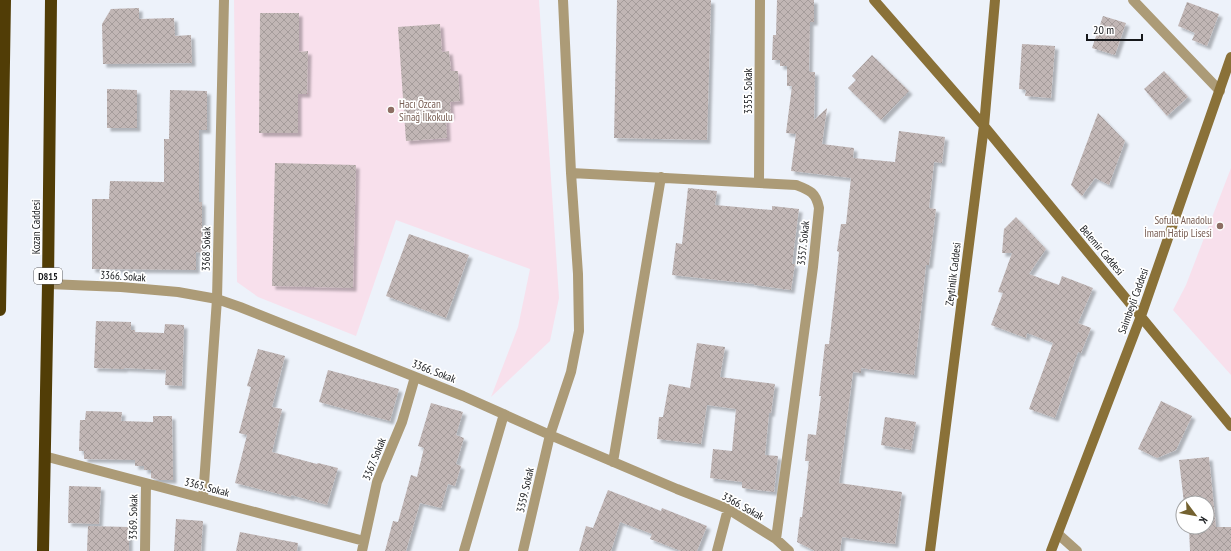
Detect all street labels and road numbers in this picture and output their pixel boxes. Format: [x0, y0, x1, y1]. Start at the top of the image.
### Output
street label: 3355. Sokak [741, 67, 755, 114]
street label: Kozan Caddesi [29, 200, 43, 254]
street label: 3357. Sokak [794, 219, 812, 266]
street label: Belemir Caddesi [1077, 222, 1127, 278]
street label: 3368 Sokak [199, 226, 213, 271]
street label: Zeytinlik Caddesi [942, 241, 964, 307]
street label: Saimbeyli Caddesi [1115, 266, 1151, 336]
street label: 3366. Sokak [100, 267, 147, 285]
road number: D815 [34, 268, 62, 284]
street label: 3366. Sokak [410, 356, 459, 386]
street label: 3367. Sokak [359, 435, 389, 482]
street label: 3359. Sokak [513, 465, 537, 514]
street label: 3365. Sokak [183, 474, 232, 500]
street label: 3366. Sokak [720, 489, 767, 524]
street label: 3369. Sokak [126, 493, 140, 540]

